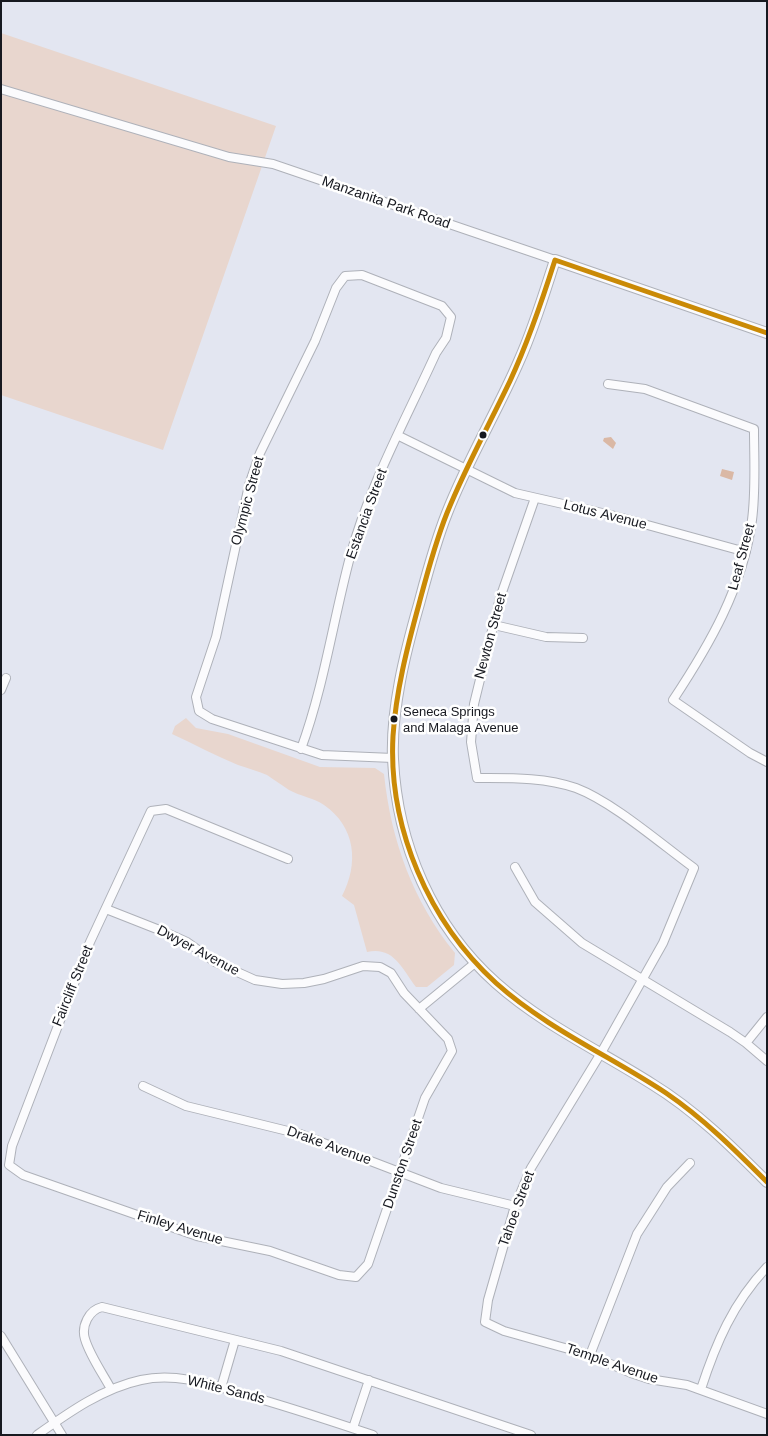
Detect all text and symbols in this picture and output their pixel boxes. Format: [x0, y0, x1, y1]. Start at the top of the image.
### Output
street label: Manzanita Park Road [320, 173, 452, 233]
unlabelled marker [478, 430, 488, 440]
street label: Olympic Street [228, 454, 268, 548]
street label: Estancia Street [343, 467, 391, 561]
street label: Lotus Avenue [562, 497, 648, 533]
street label: Leaf Street [725, 522, 759, 592]
street label: Newton Street [471, 591, 511, 681]
place label: Seneca Springs and Malaga Avenue [403, 704, 518, 735]
marker: Seneca Springs and Malaga Avenue [389, 714, 399, 724]
street label: Dwyer Avenue [154, 922, 242, 980]
street label: Faircliff Street [49, 943, 97, 1029]
street label: Dunston Street [380, 1117, 426, 1211]
street label: Drake Avenue [285, 1123, 373, 1169]
street label: Tahoe Street [496, 1169, 538, 1249]
street label: Finley Avenue [135, 1207, 225, 1249]
street label: Temple Avenue [564, 1340, 660, 1388]
street label: White Sands [185, 1372, 267, 1408]

